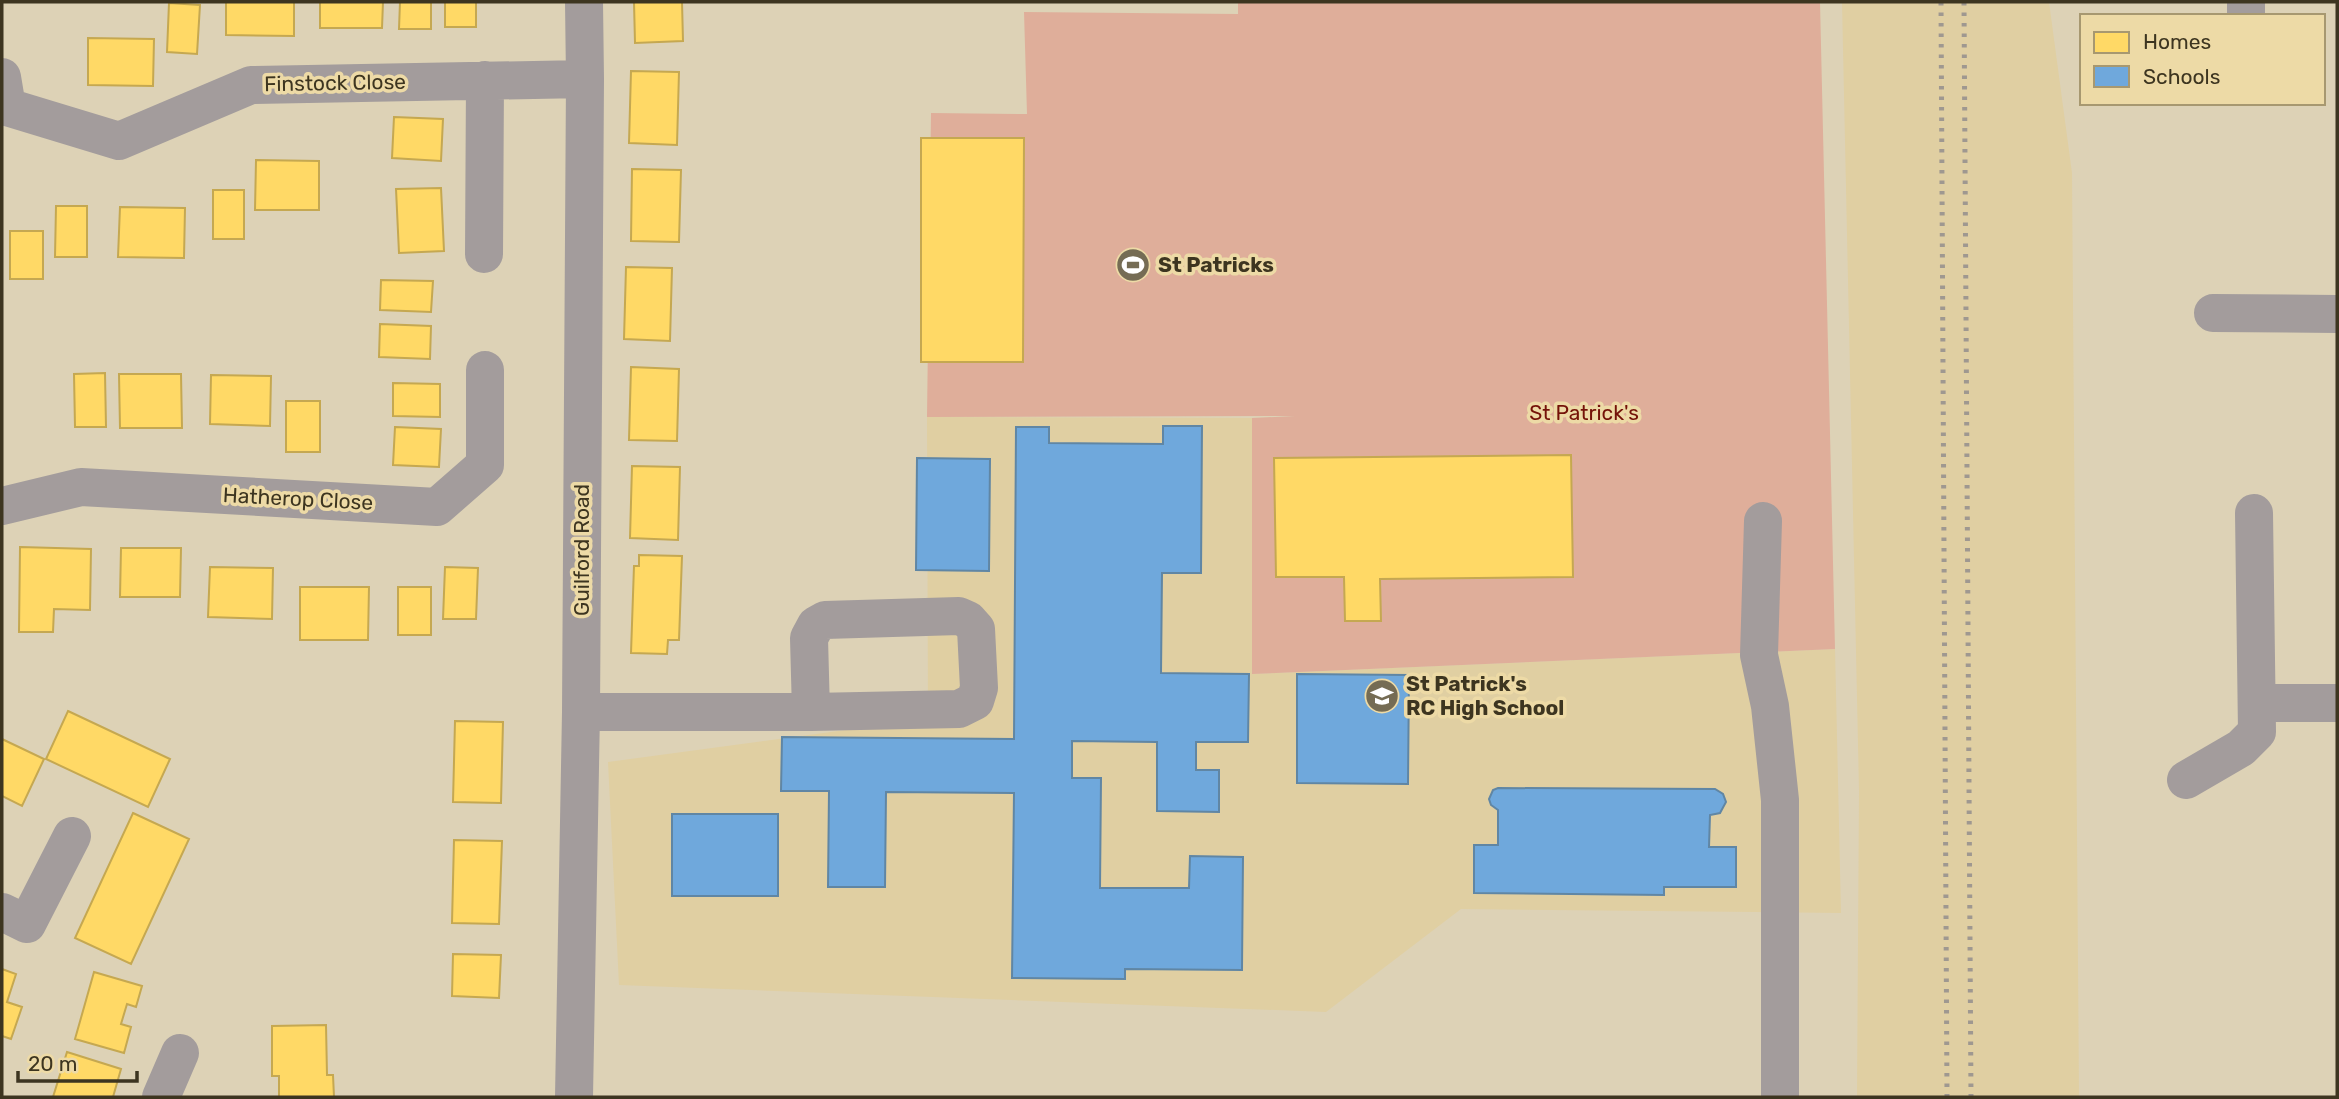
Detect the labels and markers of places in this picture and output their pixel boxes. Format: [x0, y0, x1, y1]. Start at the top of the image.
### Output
sports icon: St Patricks [1114, 246, 1152, 284]
place label: St Patricks [1158, 252, 1274, 277]
place label: St Patrick's RC High School [1406, 671, 1564, 720]
school or university icon: St Patrick's RC High School [1363, 677, 1401, 715]

